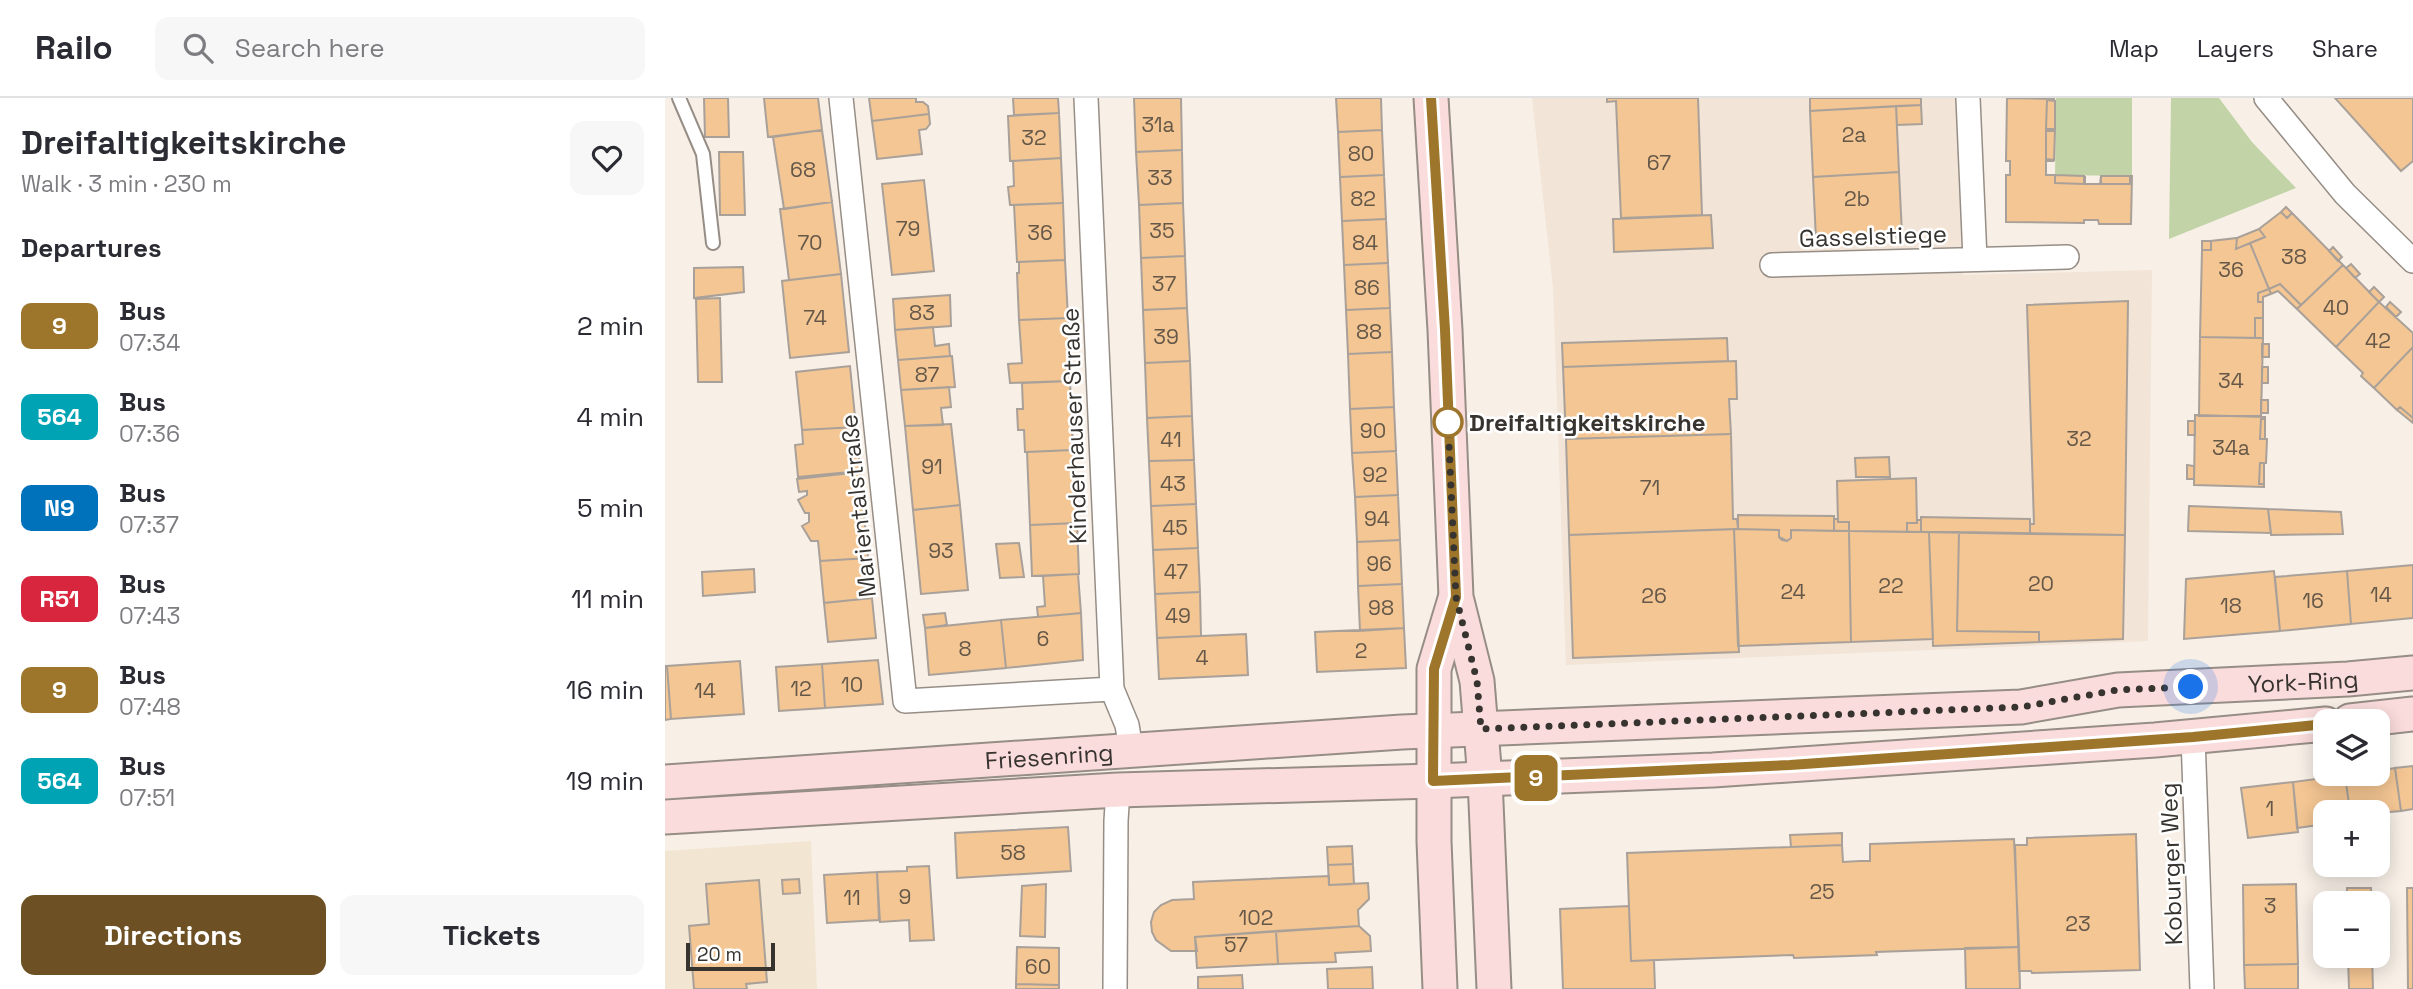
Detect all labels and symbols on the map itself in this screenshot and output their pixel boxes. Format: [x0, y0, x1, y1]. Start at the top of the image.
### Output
house number: 31a [1141, 111, 1175, 138]
house number: 2a [1842, 121, 1866, 148]
house number: 32 [1021, 124, 1047, 151]
house number: 80 [1348, 140, 1374, 167]
house number: 67 [1647, 149, 1671, 176]
house number: 68 [790, 156, 816, 183]
house number: 33 [1147, 164, 1173, 191]
house number: 82 [1350, 185, 1376, 212]
house number: 2b [1844, 185, 1870, 212]
house number: 79 [896, 215, 920, 242]
house number: 35 [1149, 217, 1175, 244]
street label: Gasselstiege [1798, 218, 1948, 254]
house number: 36 [1027, 219, 1053, 246]
house number: 70 [797, 229, 823, 256]
house number: 84 [1352, 229, 1378, 256]
house number: 38 [2281, 243, 2307, 270]
house number: 36 [2218, 256, 2244, 283]
house number: 37 [1152, 270, 1176, 297]
house number: 86 [1354, 274, 1380, 301]
house number: 40 [2323, 294, 2349, 321]
house number: 83 [909, 299, 935, 326]
house number: 74 [803, 304, 827, 331]
street label: Kinderhauser Straße [1054, 307, 1094, 545]
house number: 88 [1356, 318, 1382, 345]
house number: 39 [1153, 323, 1179, 350]
house number: 42 [2365, 327, 2391, 354]
house number: 87 [915, 361, 939, 388]
house number: 34 [2218, 367, 2244, 394]
marker: Dreifaltigkeitskirche [1433, 407, 1463, 437]
place label: Dreifaltigkeitskirche [1469, 407, 1706, 438]
street label: Marientalstraße [833, 413, 883, 599]
house number: 90 [1360, 417, 1386, 444]
house number: 32 [2066, 425, 2092, 452]
house number: 41 [1160, 426, 1182, 453]
house number: 34a [2212, 434, 2250, 461]
house number: 91 [921, 453, 943, 480]
house number: 92 [1362, 461, 1388, 488]
house number: 43 [1160, 470, 1186, 497]
house number: 71 [1640, 474, 1660, 501]
house number: 94 [1364, 505, 1390, 532]
house number: 45 [1162, 514, 1188, 541]
house number: 93 [928, 537, 954, 564]
house number: 96 [1366, 550, 1392, 577]
house number: 47 [1164, 558, 1188, 585]
house number: 20 [2028, 570, 2054, 597]
house number: 22 [1878, 572, 1904, 599]
house number: 24 [1780, 578, 1806, 605]
house number: 14 [2370, 581, 2392, 608]
house number: 26 [1641, 582, 1667, 609]
house number: 16 [2302, 587, 2324, 614]
house number: 18 [2220, 592, 2242, 619]
house number: 98 [1368, 594, 1394, 621]
house number: 49 [1165, 602, 1191, 629]
house number: 6 [1037, 625, 1049, 652]
house number: 8 [958, 635, 972, 662]
house number: 2 [1355, 637, 1367, 664]
house number: 4 [1195, 644, 1209, 671]
street label: York-Ring [2247, 663, 2360, 699]
your location [2173, 669, 2208, 704]
house number: 10 [841, 671, 863, 698]
house number: 12 [790, 675, 812, 702]
house number: 14 [694, 677, 716, 704]
street label: Friesenring [984, 736, 1114, 776]
line badge: 9 [1513, 755, 1559, 801]
street label: Koburger Weg [2153, 782, 2189, 946]
house number: 1 [2266, 795, 2274, 822]
house number: 58 [1000, 839, 1026, 866]
house number: 25 [1809, 878, 1835, 905]
house number: 9 [899, 883, 911, 910]
house number: 11 [843, 884, 861, 911]
house number: 3 [2264, 892, 2276, 919]
house number: 102 [1239, 904, 1273, 931]
house number: 23 [2065, 910, 2091, 937]
house number: 57 [1224, 931, 1248, 958]
scale bar [686, 940, 775, 972]
house number: 60 [1025, 953, 1051, 980]

